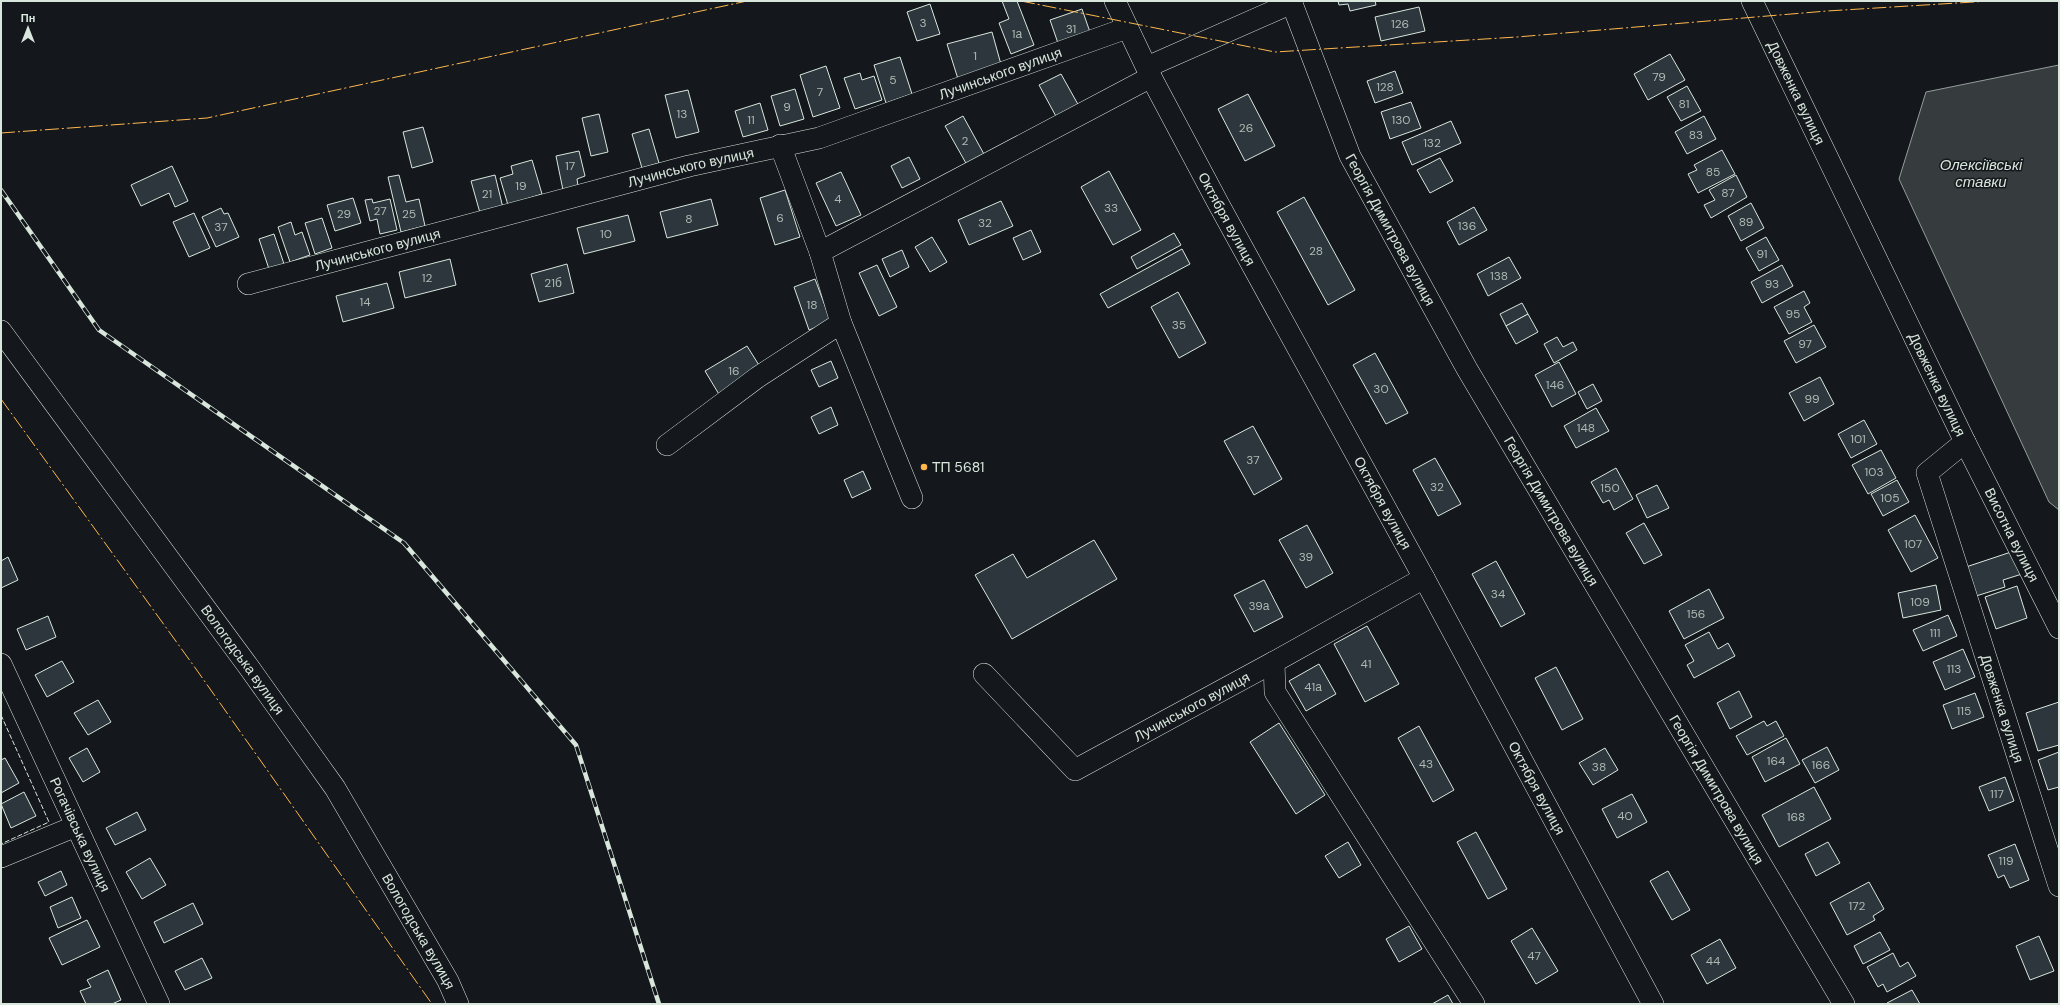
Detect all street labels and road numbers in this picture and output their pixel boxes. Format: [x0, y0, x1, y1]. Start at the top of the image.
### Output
street label: Довженка вулиця [1764, 38, 1829, 148]
street label: Лучинського вулиця [936, 43, 1064, 103]
street label: Лучинського вулиця [626, 143, 756, 191]
street label: Георгія Димитрова вулиця [1342, 151, 1439, 309]
street label: Октября вулиця [1194, 169, 1260, 269]
street label: Лучинського вулиця [313, 224, 442, 275]
street label: Довженка вулиця [1905, 330, 1970, 439]
street label: Георгія Димитрова вулиця [1500, 433, 1603, 589]
street label: Октября вулиця [1350, 453, 1416, 553]
street label: Висотна вулиця [1981, 485, 2043, 585]
street label: Вологодська вулиця [197, 601, 289, 718]
street label: Довженка вулиця [1976, 652, 2028, 765]
street label: Лучинського вулиця [1130, 668, 1253, 745]
street label: Георгія Димитрова вулиця [1665, 712, 1768, 868]
street label: Октября вулиця [1504, 738, 1569, 838]
street label: Рогачівська вулиця [46, 774, 115, 895]
street label: Вологодська вулиця [378, 870, 459, 992]

